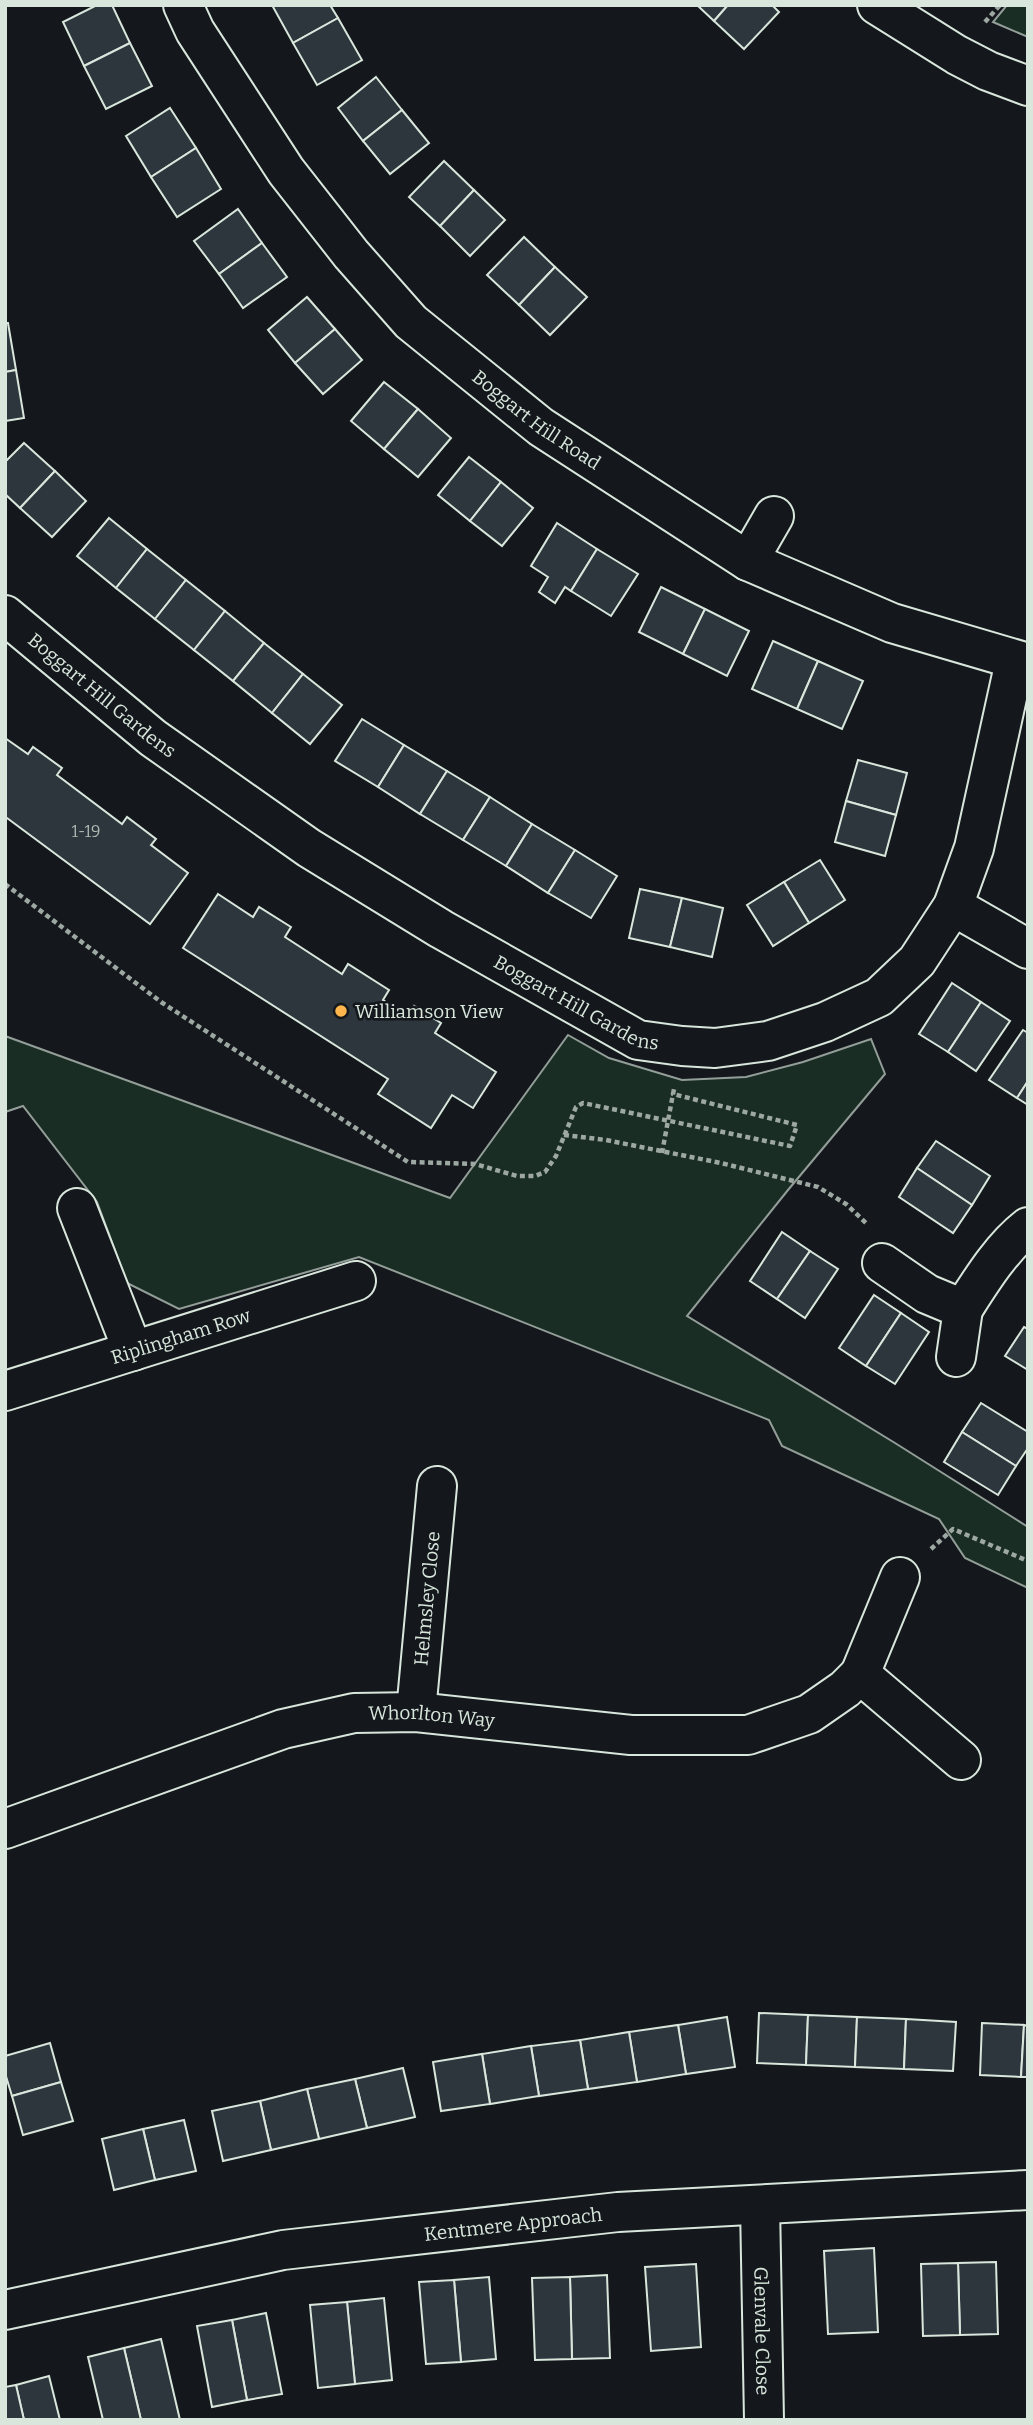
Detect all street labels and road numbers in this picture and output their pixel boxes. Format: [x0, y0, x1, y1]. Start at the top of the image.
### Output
street label: Boggart Hill Road [468, 365, 605, 474]
street label: Boggart Hill Gardens [24, 628, 181, 762]
street label: Boggart Hill Gardens [490, 950, 660, 1054]
street label: Riplingham Row [108, 1303, 254, 1369]
street label: Helmsley Close [409, 1530, 444, 1667]
street label: Whorlton Way [368, 1700, 497, 1732]
street label: Kentmere Approach [423, 2202, 604, 2245]
street label: Glenvale Close [750, 2266, 775, 2395]

